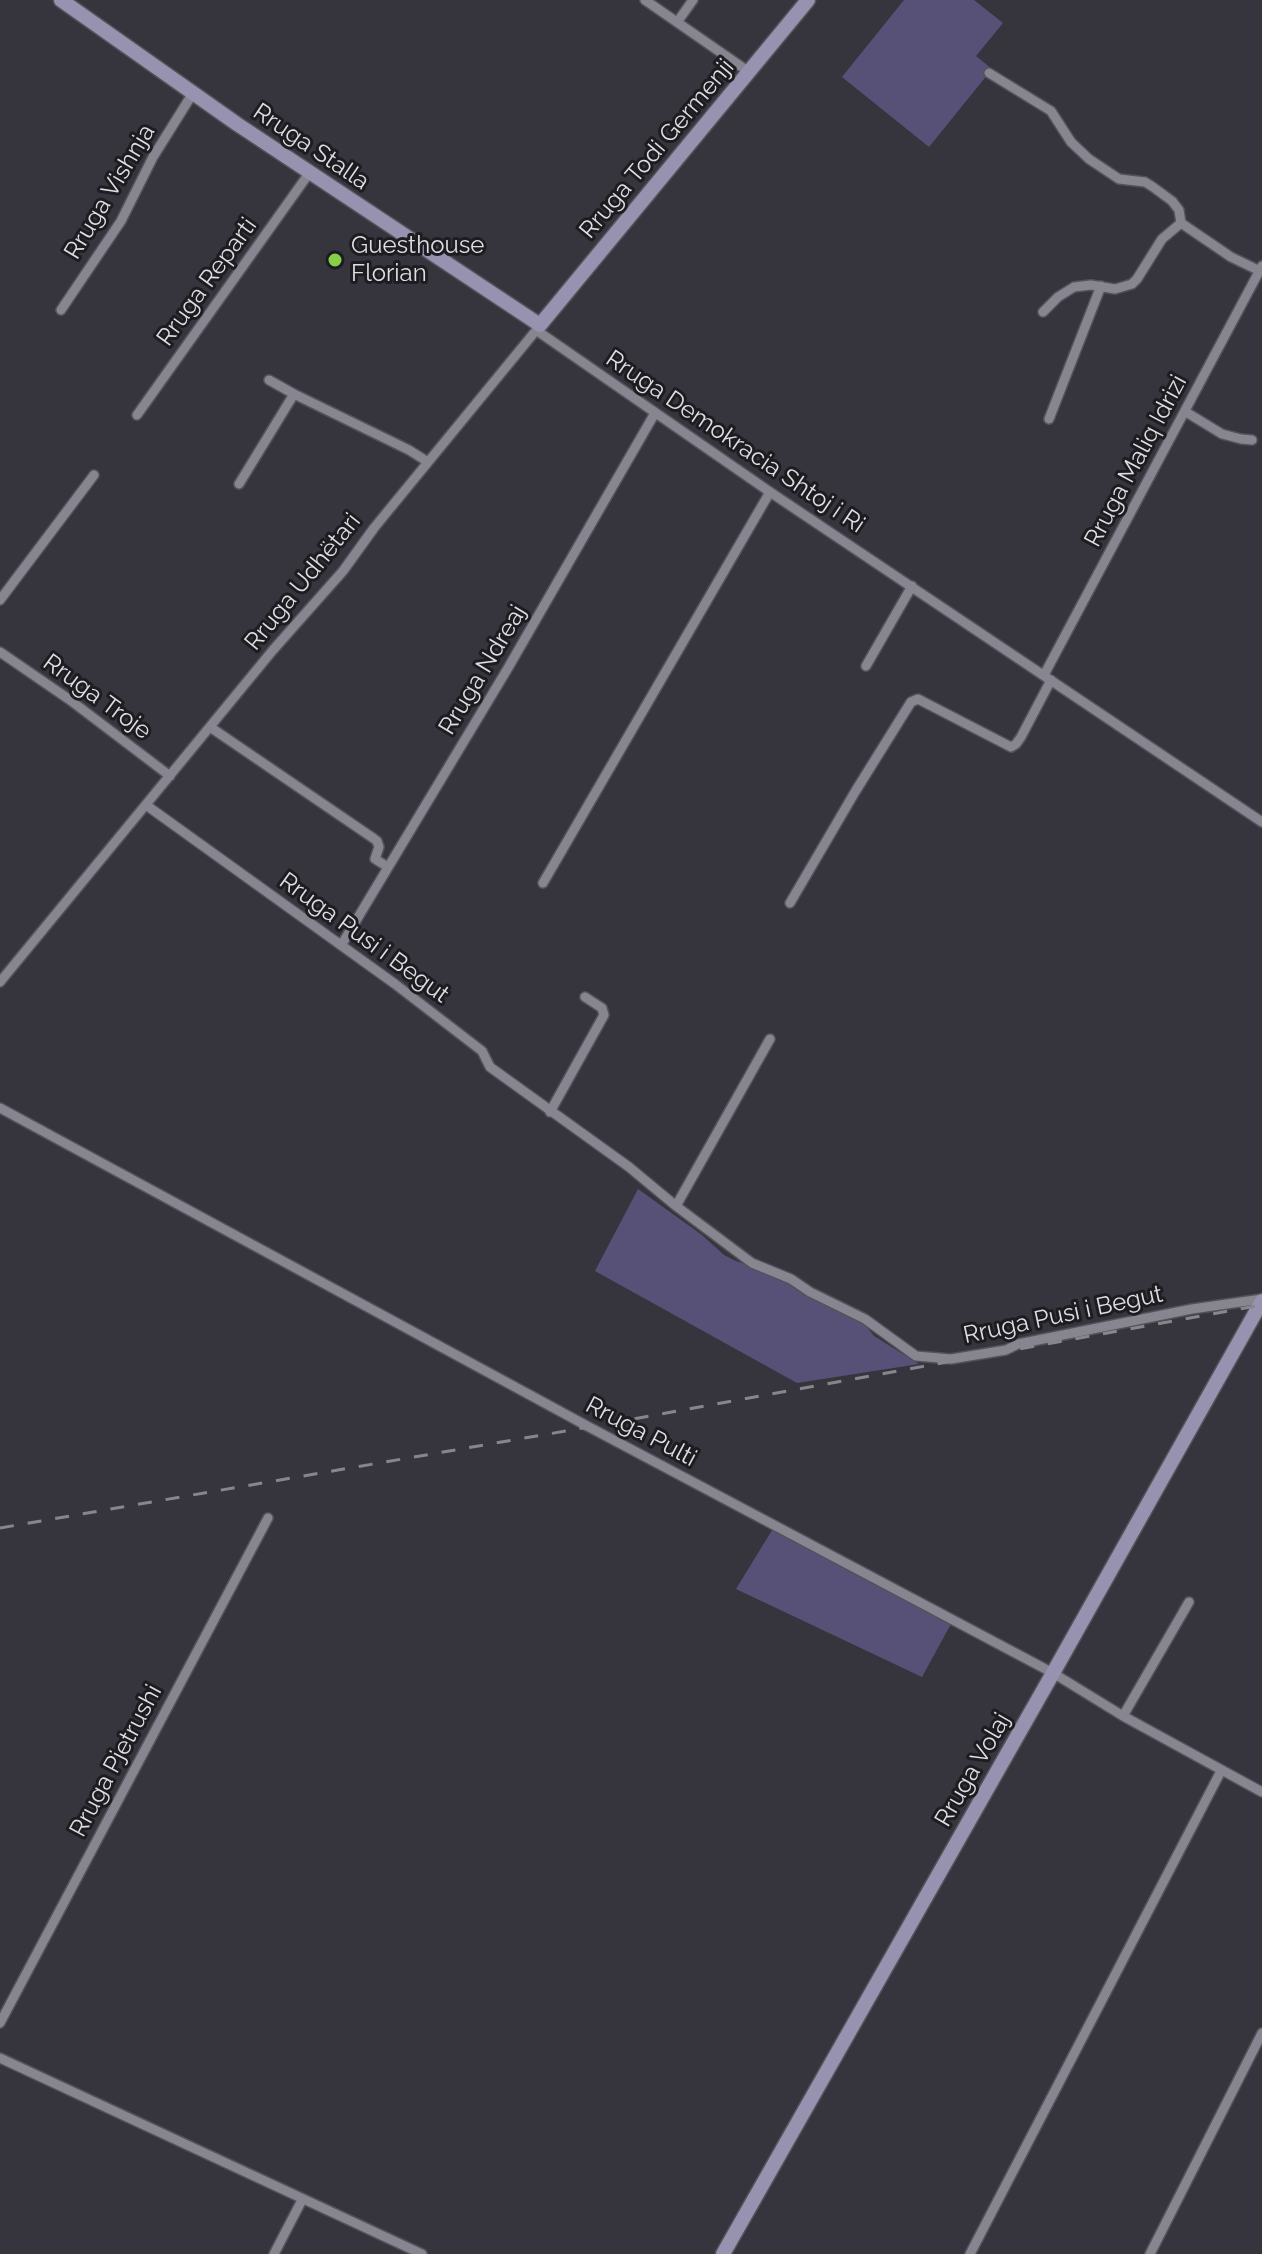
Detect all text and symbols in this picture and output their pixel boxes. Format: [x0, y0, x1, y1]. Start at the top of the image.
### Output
street label: Rruga Todi Germenji [574, 53, 740, 245]
street label: Rruga Stalla [247, 98, 375, 196]
street label: Rruga Vishnja [59, 120, 161, 264]
street label: Rruga Reparti [151, 212, 263, 352]
place label: Guesthouse Florian [351, 232, 484, 288]
marker: Guesthouse Florian [326, 251, 344, 269]
street label: Rruga Demokracia Shtoj i Ri [600, 345, 870, 539]
street label: Rruga Maliq Idrizi [1079, 370, 1193, 552]
street label: Rruga Udhëtari [239, 508, 367, 656]
street label: Rruga Ndreaj [433, 600, 533, 740]
street label: Rruga Troje [37, 648, 157, 746]
street label: Rruga Pusi i Begut [273, 867, 455, 1009]
street label: Rruga Pusi i Begut [961, 1280, 1165, 1350]
street label: Rruga Pulti [581, 1391, 701, 1473]
street label: Rruga Pjetrushi [64, 1680, 168, 1842]
street label: Rruga Volaj [929, 1708, 1017, 1832]

